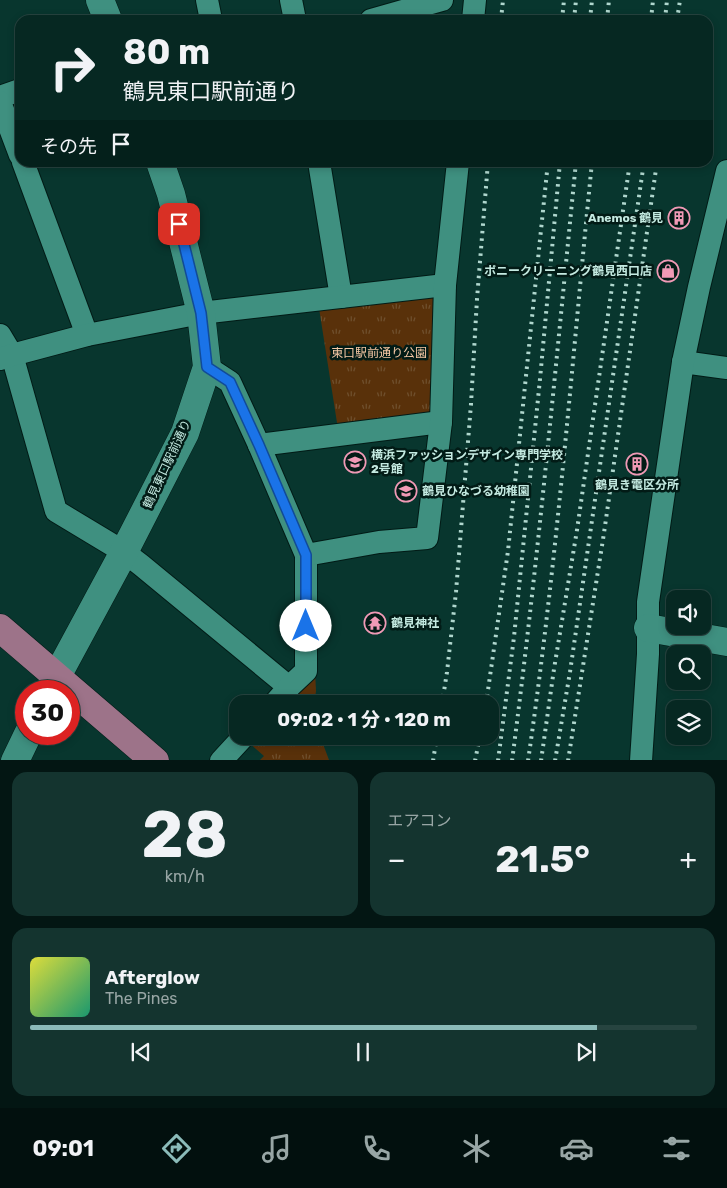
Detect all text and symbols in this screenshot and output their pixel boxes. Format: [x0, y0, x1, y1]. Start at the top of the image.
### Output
text: 80 m [123, 31, 210, 73]
icon: right [40, 35, 105, 100]
text: 鶴見東口駅前通り [123, 78, 299, 105]
icon: arrive [107, 130, 135, 158]
text: その先 [40, 135, 97, 158]
pin [158, 203, 200, 245]
building icon: Anemos 鶴見 [667, 206, 691, 230]
icon: arrive [165, 210, 193, 238]
place label: Anemos 鶴見 [588, 211, 663, 225]
shop icon: ポニークリーニング鶴見西口店 [656, 259, 680, 283]
place label: ポニークリーニング鶴見西口店 [484, 264, 652, 278]
park label: 東口駅前通り公園 [331, 346, 427, 360]
street label: 鶴見東口駅前通り [140, 418, 194, 510]
place label: 横浜ファッションデザイン専門学校 2号館 [371, 448, 563, 476]
school or university icon: 横浜ファッションデザイン専門学校 2号館 [343, 450, 367, 474]
building icon: 鶴見き電区分所 [625, 452, 649, 476]
place label: 鶴見き電区分所 [595, 478, 679, 492]
school or university icon: 鶴見ひなづる幼稚園 [394, 479, 418, 503]
place label: 鶴見ひなづる幼稚園 [422, 484, 530, 498]
map controls [666, 590, 711, 745]
button: sound [666, 590, 711, 635]
position arrow [279, 599, 331, 651]
temple icon: 鶴見神社 [363, 611, 387, 635]
place label: 鶴見神社 [391, 616, 439, 630]
button: search [666, 645, 711, 690]
speed limit sign: 30 [15, 680, 80, 745]
button: layers [666, 700, 711, 745]
text: 09:02 · 1 分 · 120 m [277, 708, 451, 731]
text: 28 [142, 796, 228, 873]
text: エアコン [388, 811, 452, 830]
text: 21.5° [495, 836, 590, 882]
text: − [388, 843, 406, 876]
text: + [680, 843, 697, 876]
text: km/h [165, 867, 205, 886]
text: Afterglow [105, 966, 200, 989]
text: The Pines [105, 989, 178, 1008]
icon: previous [127, 1038, 155, 1066]
icon: pause [349, 1038, 377, 1066]
icon: next [572, 1038, 600, 1066]
icon: directions [159, 1131, 194, 1166]
icon: music [259, 1131, 294, 1166]
icon: phone [359, 1131, 394, 1166]
icon: climate [459, 1131, 494, 1166]
icon: car [559, 1131, 594, 1166]
icon: filters [659, 1131, 694, 1166]
text: 09:01 [33, 1135, 94, 1162]

